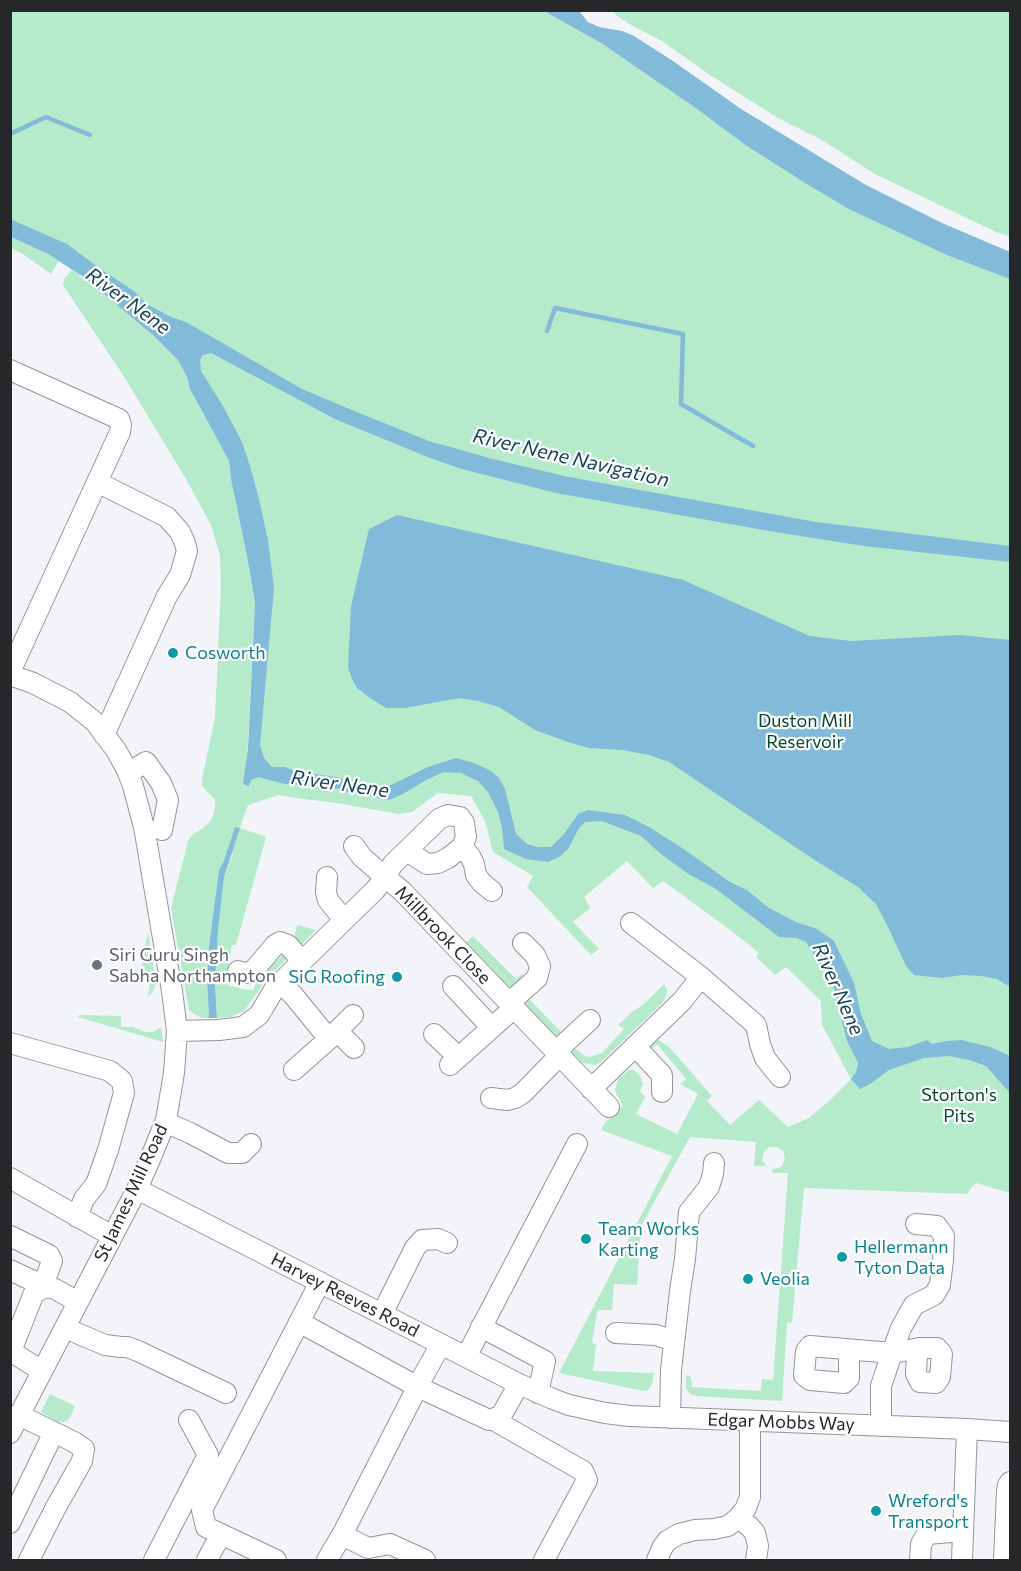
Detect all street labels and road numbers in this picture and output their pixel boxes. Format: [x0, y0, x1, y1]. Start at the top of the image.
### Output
street label: Millbrook Close [391, 881, 495, 989]
street label: St James Mill Road [90, 1121, 172, 1265]
street label: Harvey Reeves Road [267, 1248, 423, 1342]
street label: Edgar Mobbs Way [707, 1409, 855, 1435]

